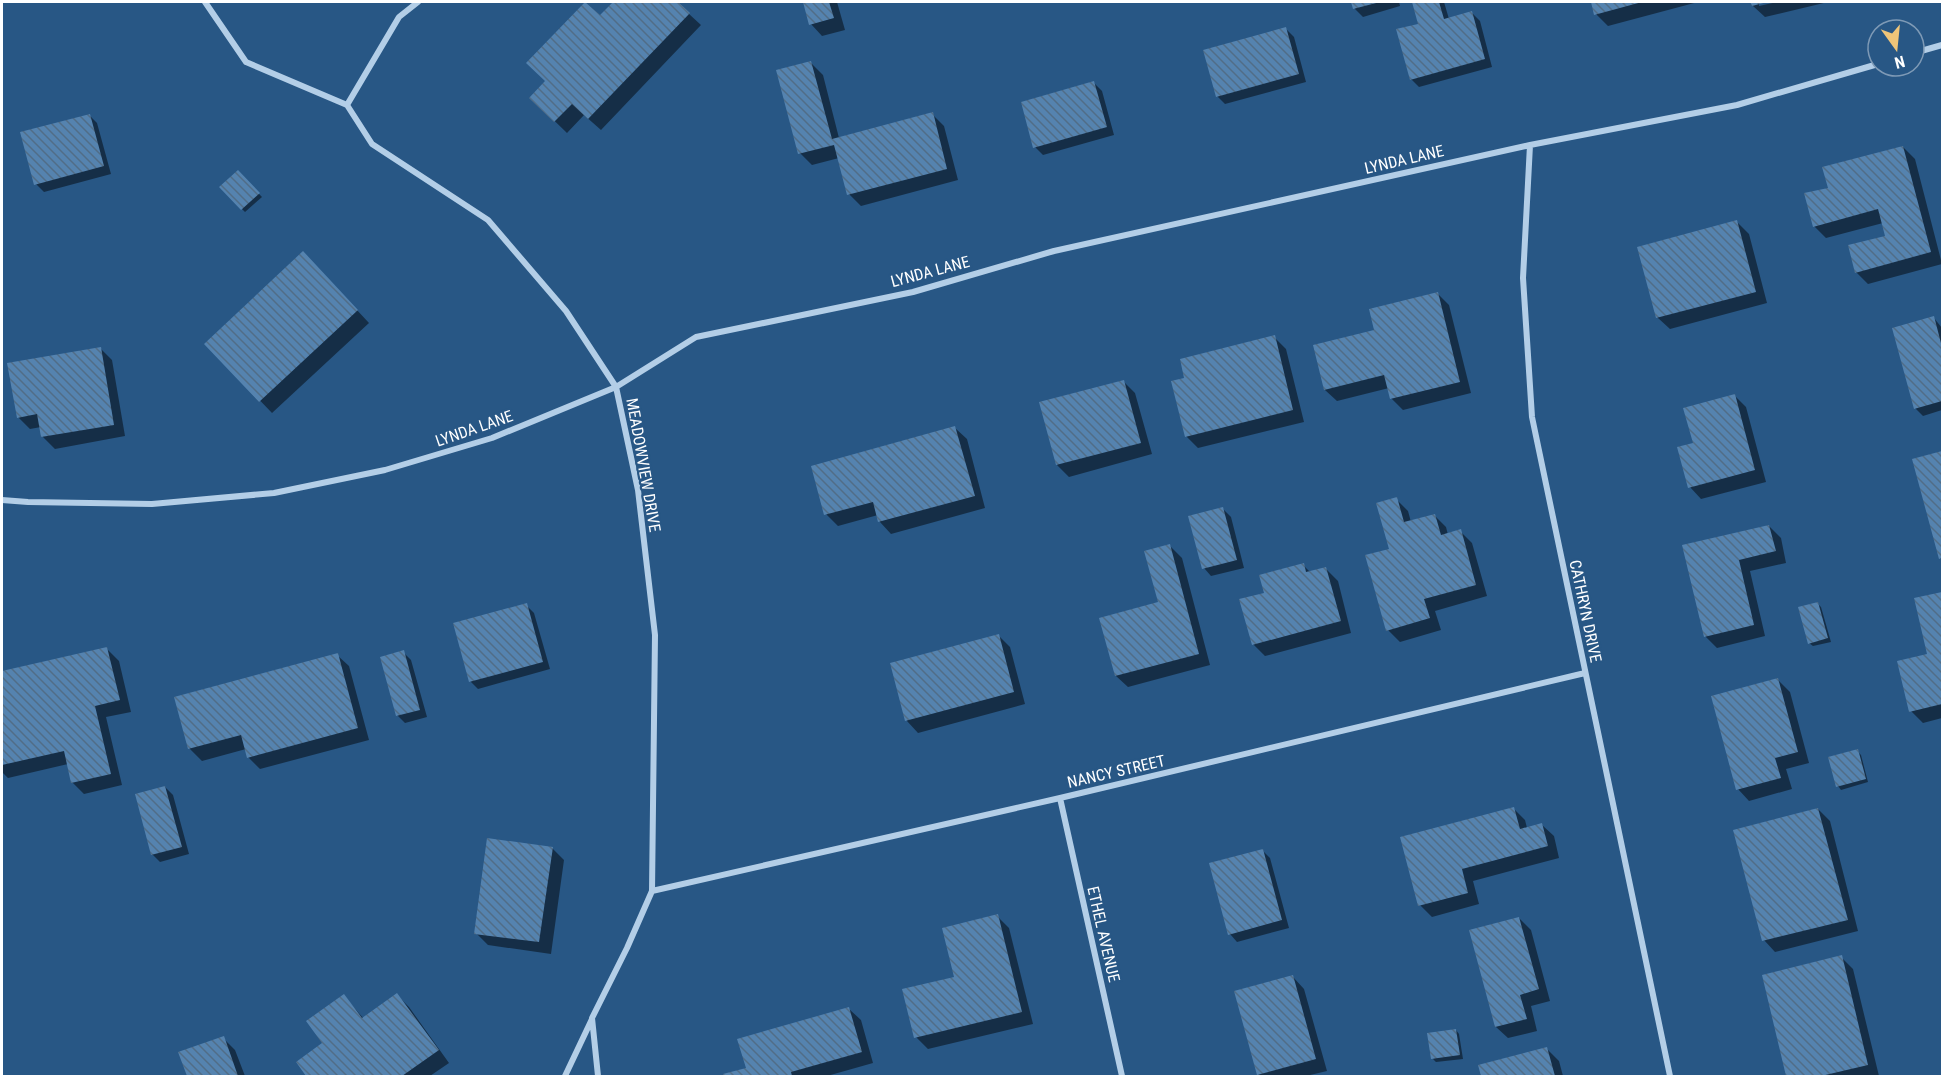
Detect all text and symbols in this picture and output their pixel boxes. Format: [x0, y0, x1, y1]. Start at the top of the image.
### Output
north arrow [1866, 18, 1926, 78]
text: N [1893, 52, 1907, 72]
street label: LYNDA LANE [1363, 141, 1446, 178]
street label: LYNDA LANE [889, 252, 972, 291]
street label: MEADOWVIEW DRIVE [622, 397, 665, 534]
street label: LYNDA LANE [433, 406, 515, 451]
street label: CATHRYN DRIVE [1565, 558, 1606, 664]
street label: NANCY STREET [1065, 751, 1167, 792]
street label: ETHEL AVENUE [1083, 884, 1124, 984]

